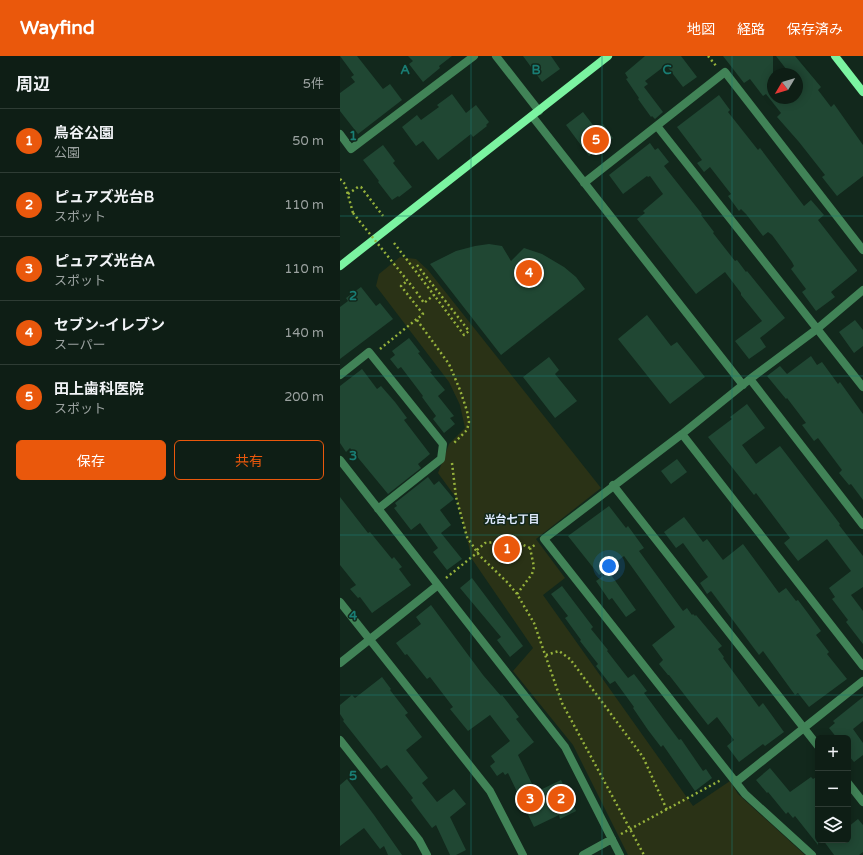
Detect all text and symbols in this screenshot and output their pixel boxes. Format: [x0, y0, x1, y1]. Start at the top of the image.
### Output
text: Wayfind [20, 17, 95, 39]
text: 地図 [687, 21, 715, 38]
text: 経路 [737, 21, 765, 38]
text: 保存済み [787, 21, 843, 38]
text: A [400, 62, 410, 78]
text: B [531, 62, 541, 78]
text: C [662, 62, 672, 78]
north arrow [767, 68, 803, 104]
text: 周辺 [16, 74, 50, 95]
text: 5件 [303, 76, 324, 92]
text: 鳥谷公園 [54, 124, 114, 142]
pin: 5 [583, 125, 609, 155]
text: 1 [349, 128, 357, 144]
text: 1 [25, 133, 33, 149]
text: 50 m [292, 133, 324, 149]
text: 公園 [54, 145, 80, 161]
text: ピュアズ光台B [54, 188, 154, 206]
text: 2 [25, 197, 33, 213]
text: 110 m [284, 197, 324, 213]
text: スポット [54, 209, 106, 225]
text: ピュアズ光台A [54, 252, 155, 270]
pin: 4 [516, 258, 542, 288]
text: 3 [25, 261, 33, 277]
text: 110 m [284, 261, 324, 277]
text: スポット [54, 273, 106, 289]
text: 2 [349, 288, 357, 304]
text: セブン-イレブン [54, 316, 165, 334]
text: 4 [25, 325, 33, 341]
text: 140 m [284, 325, 324, 341]
text: スーパー [54, 337, 106, 353]
text: 田上歯科医院 [54, 380, 144, 398]
text: 5 [25, 389, 33, 405]
text: 200 m [284, 389, 324, 405]
text: スポット [54, 401, 106, 417]
button: 保存 [16, 440, 166, 480]
button: 共有 [174, 440, 324, 480]
text: 3 [349, 448, 357, 464]
district label: 光台七丁目 [485, 513, 540, 526]
pin: 1 [494, 534, 520, 564]
your location [599, 556, 619, 576]
text: 4 [349, 608, 358, 624]
map controls [815, 735, 851, 843]
button: + [815, 735, 851, 771]
text: 5 [349, 768, 357, 784]
button: − [815, 771, 851, 807]
pin: 3 [517, 784, 543, 814]
pin: 2 [548, 784, 574, 814]
button: layers [815, 807, 851, 843]

